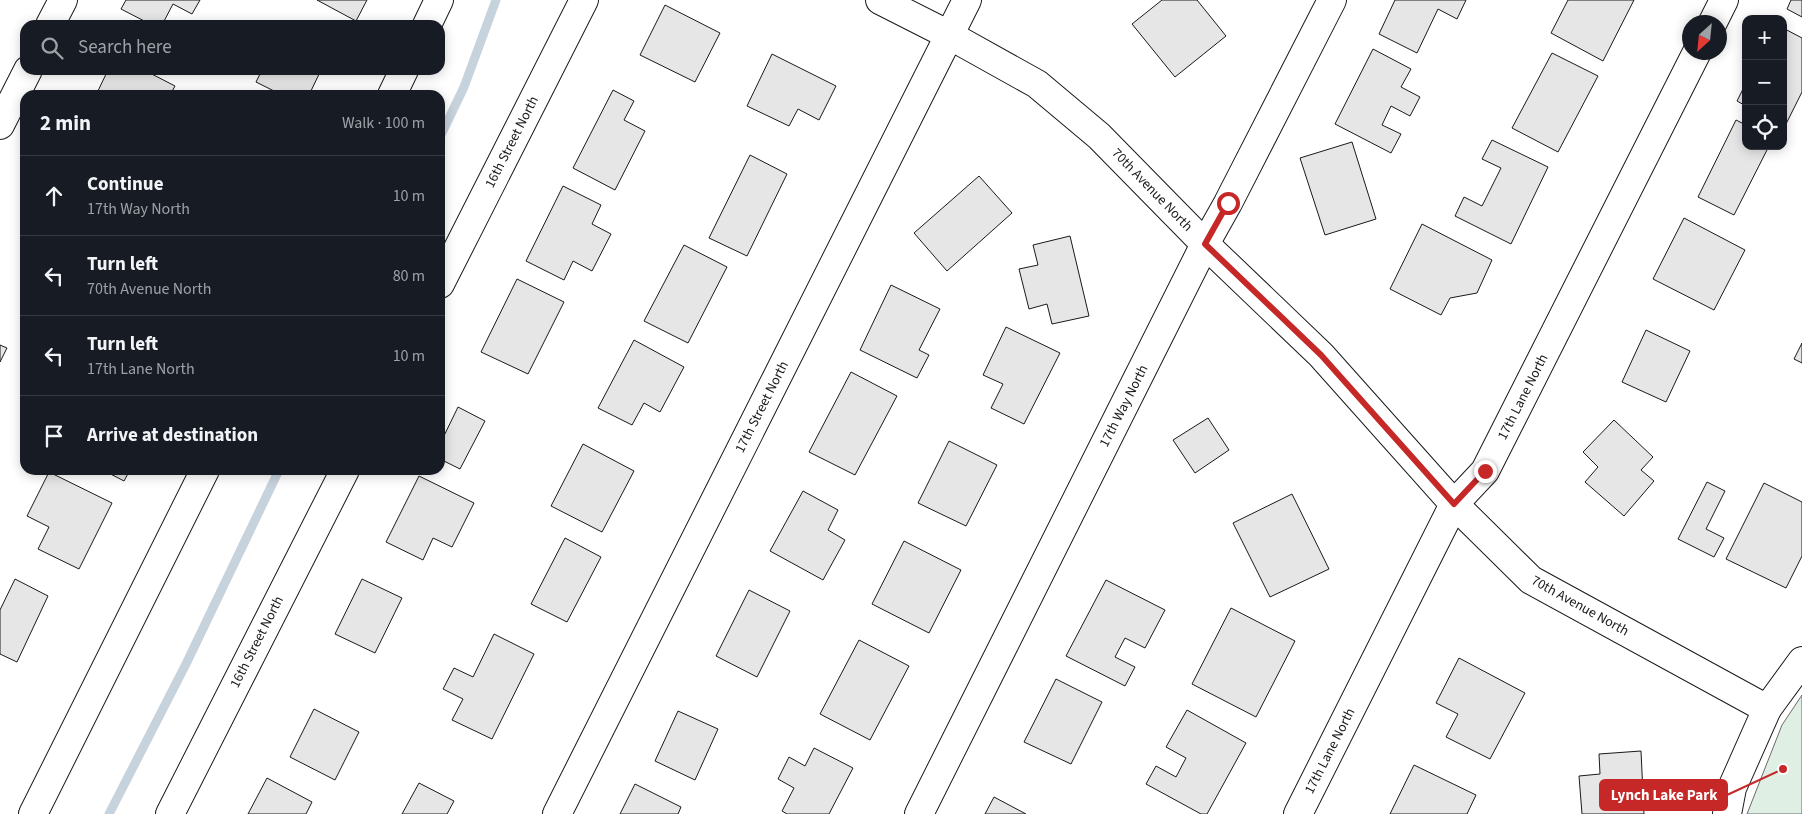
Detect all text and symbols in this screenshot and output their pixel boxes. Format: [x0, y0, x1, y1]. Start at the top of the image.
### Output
north arrow [1682, 15, 1727, 60]
map controls [1742, 15, 1787, 150]
button: + [1742, 15, 1787, 60]
search box [20, 20, 445, 75]
icon: search [38, 34, 66, 62]
text: Search here [78, 34, 172, 61]
button: − [1742, 60, 1787, 105]
street label: 16th Street North [480, 93, 544, 191]
button: locate [1742, 105, 1787, 150]
text: 2 min [40, 108, 91, 138]
text: Walk · 100 m [342, 112, 425, 134]
street label: 70th Avenue North [1107, 144, 1197, 236]
text: Continue [87, 171, 164, 198]
icon: ahead [40, 182, 68, 210]
text: 10 m [393, 185, 425, 207]
route start [1217, 192, 1240, 215]
text: 17th Way North [87, 198, 190, 220]
text: Turn left [87, 251, 158, 278]
icon: left [40, 262, 68, 290]
text: 80 m [393, 265, 425, 287]
text: 70th Avenue North [87, 278, 211, 300]
text: Turn left [87, 331, 158, 358]
icon: left [40, 342, 68, 370]
text: 10 m [393, 345, 425, 367]
street label: 17th Lane North [1493, 350, 1553, 444]
text: 17th Lane North [87, 358, 195, 380]
street label: 17th Street North [730, 358, 794, 456]
street label: 17th Way North [1095, 361, 1153, 451]
icon: arrive [40, 422, 68, 450]
text: Arrive at destination [87, 422, 258, 449]
route end [1474, 460, 1497, 483]
street label: 70th Avenue North [1528, 571, 1632, 641]
street label: 16th Street North [225, 593, 289, 691]
street label: 17th Lane North [1300, 704, 1360, 798]
callout: Lynch Lake Park [1600, 780, 1727, 810]
text: Lynch Lake Park [1611, 785, 1718, 806]

